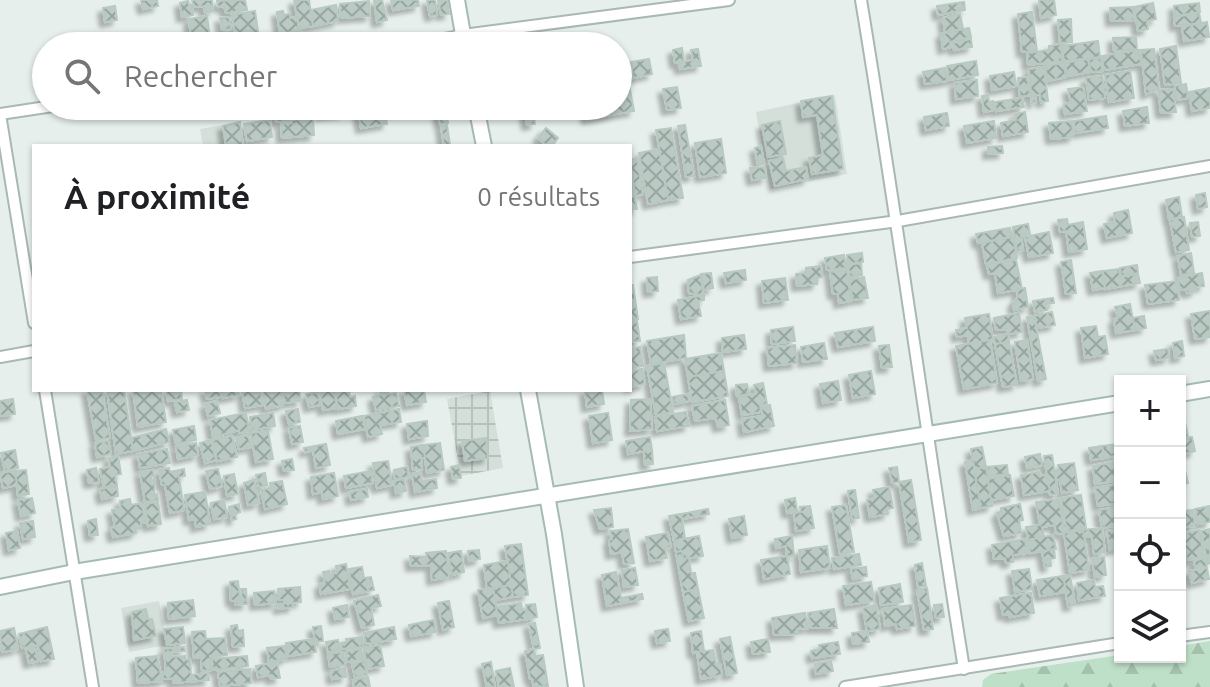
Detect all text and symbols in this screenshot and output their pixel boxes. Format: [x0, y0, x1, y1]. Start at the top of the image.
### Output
search box [32, 32, 632, 120]
icon: search [60, 54, 104, 98]
text: Rechercher [124, 59, 277, 93]
text: À proximité [64, 177, 250, 215]
text: 0 résultats [477, 182, 600, 211]
map controls [1114, 375, 1186, 663]
button: + [1114, 375, 1186, 447]
button: − [1114, 447, 1186, 519]
button: locate [1114, 519, 1186, 591]
button: layers [1114, 591, 1186, 663]

